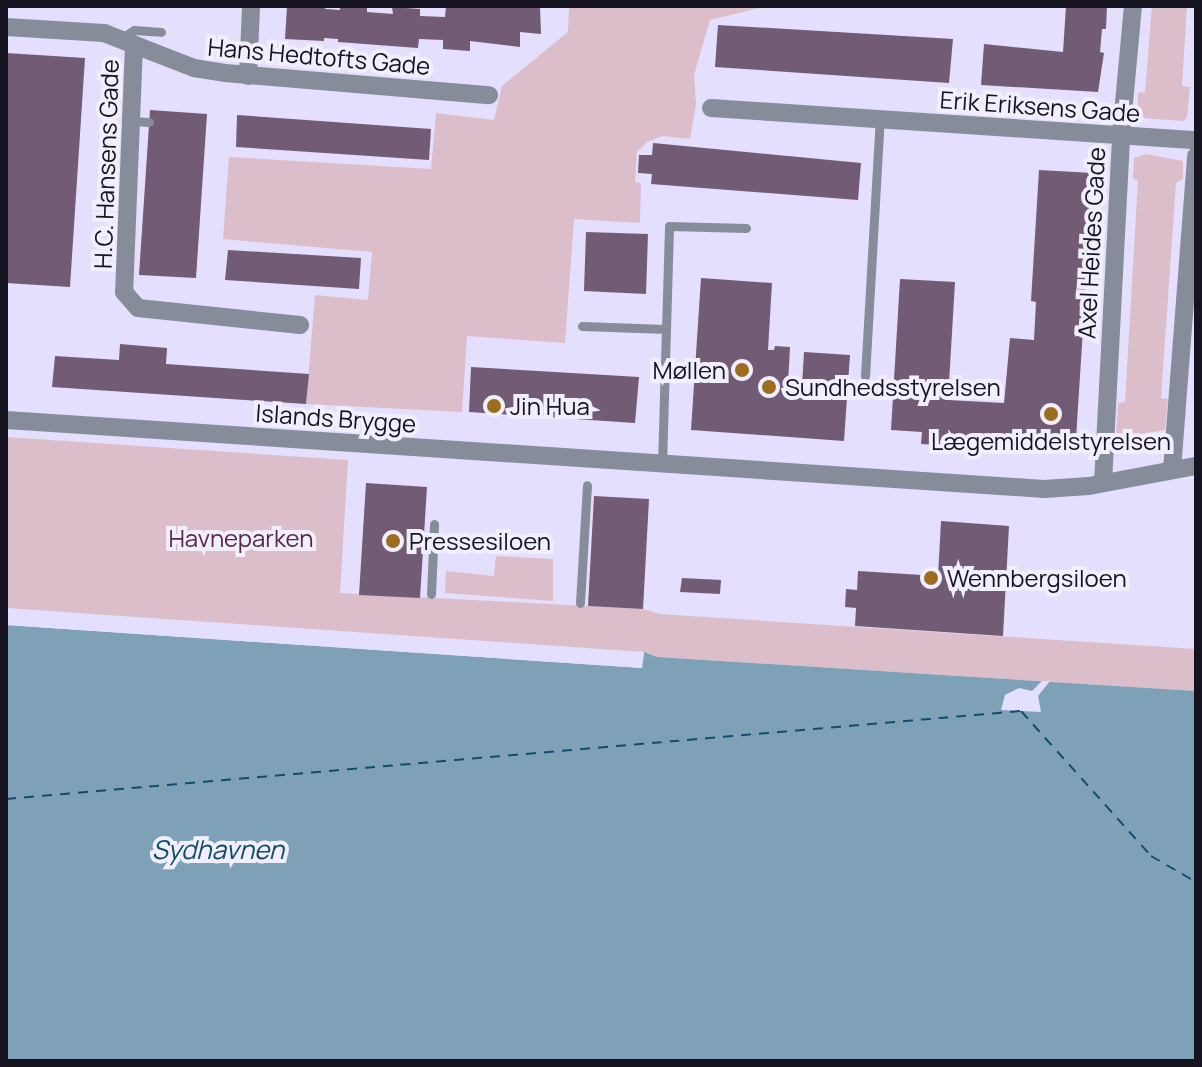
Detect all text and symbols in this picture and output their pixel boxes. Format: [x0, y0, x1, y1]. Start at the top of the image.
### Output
street label: Hans Hedtofts Gade [206, 32, 432, 80]
street label: H.C. Hansens Gade [88, 59, 124, 269]
street label: Erik Eriksens Gade [939, 85, 1141, 127]
street label: Axel Heides Gade [1072, 146, 1110, 340]
place label: Møllen [653, 356, 726, 384]
marker: Møllen [733, 361, 751, 379]
place label: Sundhedsstyrelsen [785, 373, 1001, 401]
marker: Sundhedsstyrelsen [760, 378, 778, 396]
place label: Jin Hua [510, 392, 590, 420]
marker: Jin Hua [485, 397, 503, 415]
street label: Islands Brygge [255, 398, 417, 438]
marker: Lægemiddelstyrelsen [1042, 405, 1060, 423]
place label: Lægemiddelstyrelsen [931, 427, 1171, 455]
park label: Havneparken [168, 524, 314, 552]
place label: Pressesiloen [409, 527, 551, 555]
marker: Pressesiloen [384, 532, 402, 550]
place label: Wennbergsiloen [947, 564, 1127, 592]
marker: Wennbergsiloen [922, 569, 940, 587]
water label: Sydhavnen [152, 834, 284, 866]

